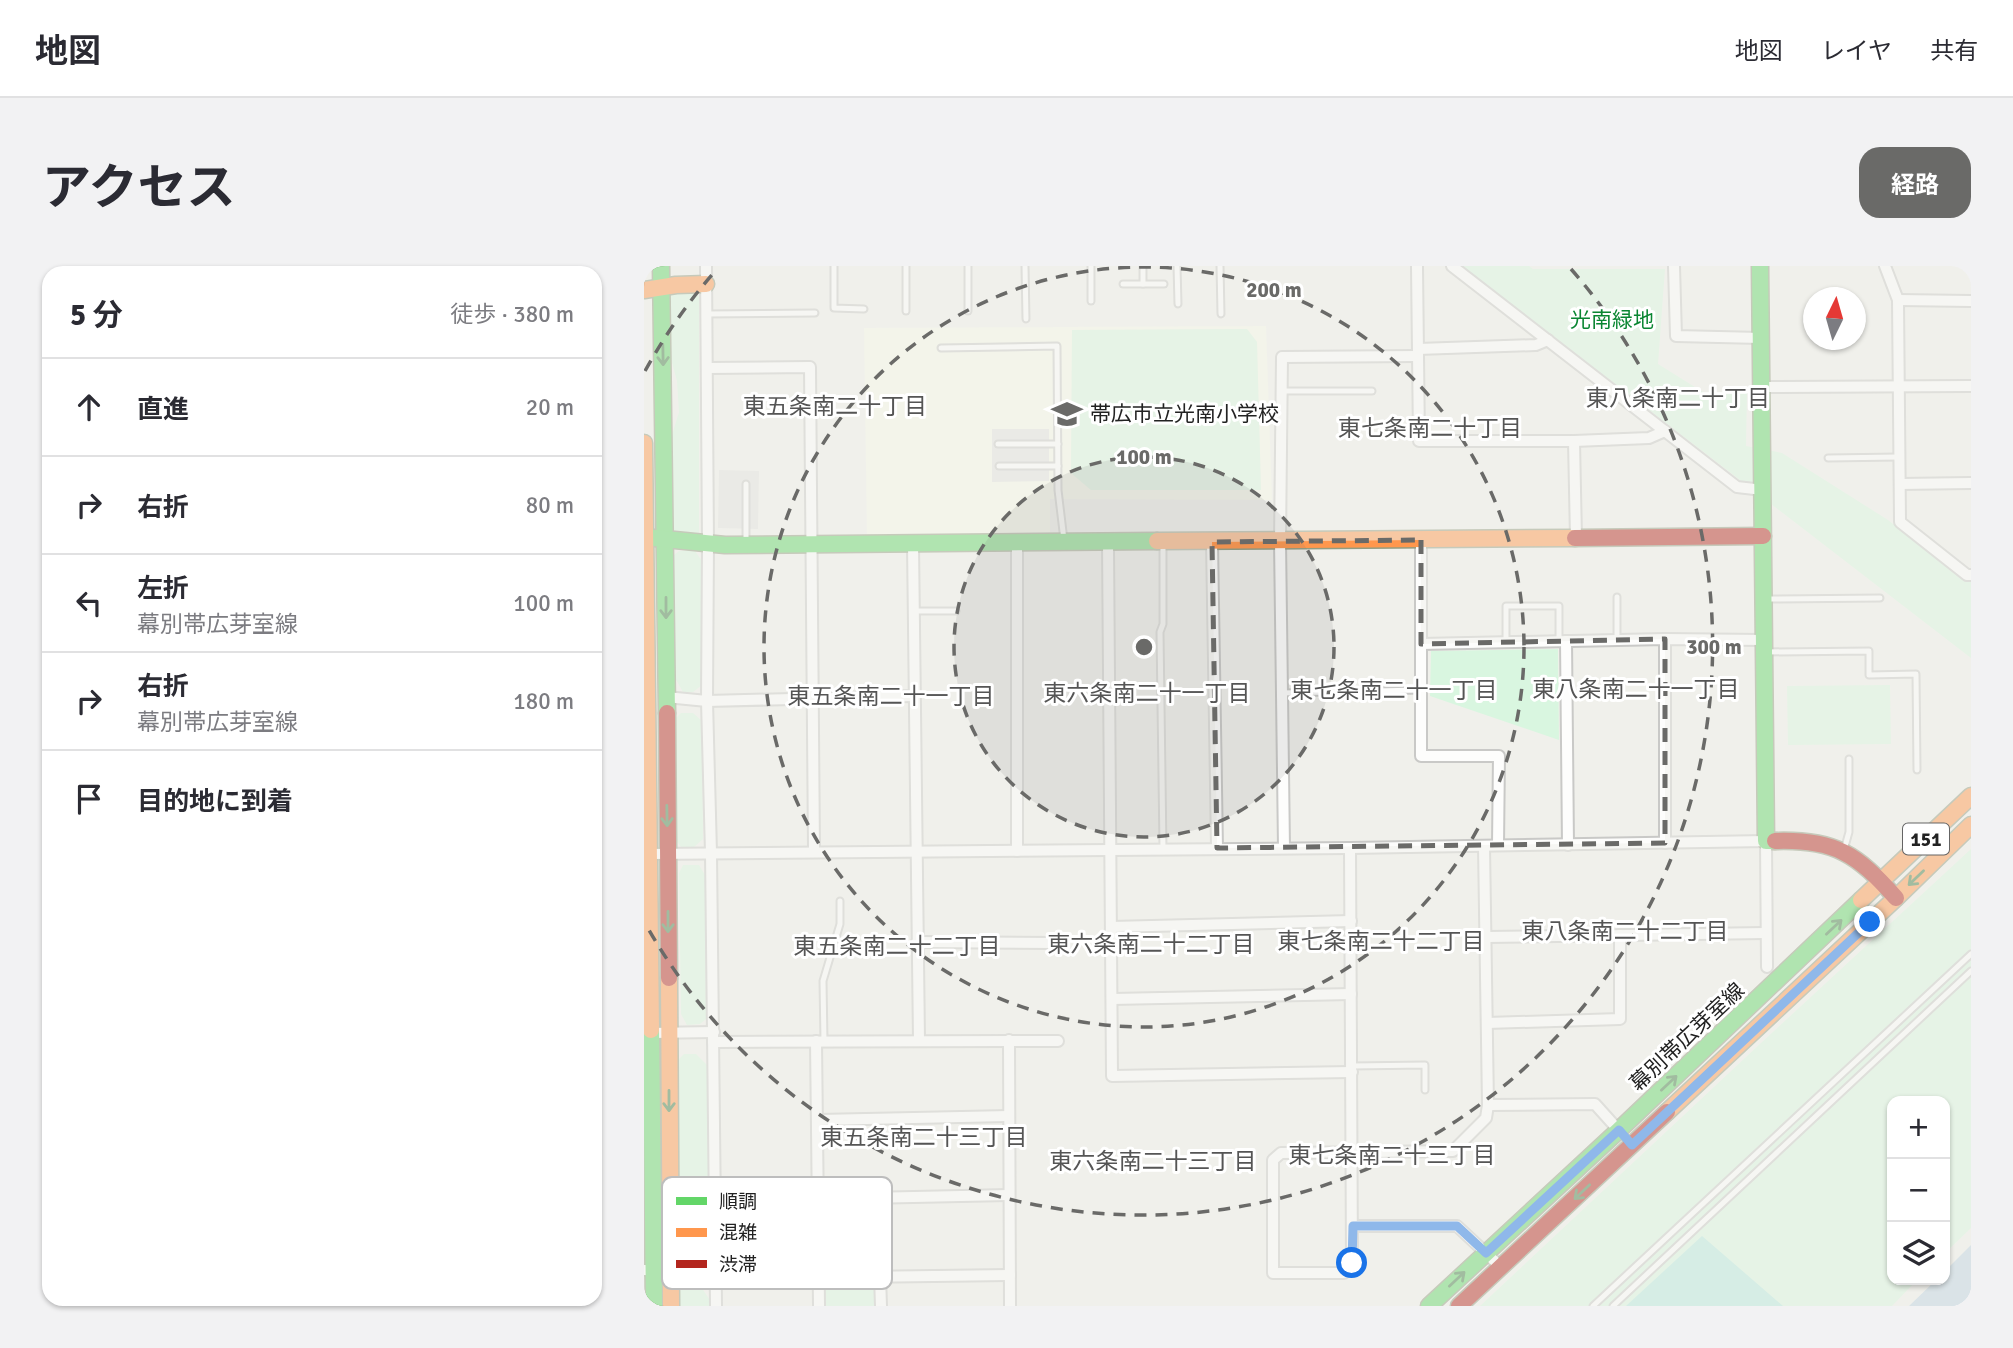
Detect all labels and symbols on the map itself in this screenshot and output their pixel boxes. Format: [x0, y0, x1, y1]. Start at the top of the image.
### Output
text: 200 m [1246, 277, 1302, 303]
north arrow [1803, 287, 1866, 350]
park label: 光南緑地 [1570, 307, 1654, 333]
one-way arrow [656, 343, 670, 366]
district label: 東八条南二十丁目 [1586, 384, 1770, 413]
district label: 東五条南二十丁目 [743, 392, 927, 421]
school or university icon: 帯広市立光南小学校 [1050, 397, 1084, 431]
place label: 帯広市立光南小学校 [1090, 401, 1279, 427]
district label: 東七条南二十丁目 [1338, 414, 1522, 443]
text: 100 m [1116, 444, 1172, 470]
one-way arrow [659, 596, 673, 619]
text: 300 m [1686, 634, 1742, 660]
centre of rings [1132, 635, 1156, 659]
district label: 東八条南二十一丁目 [1533, 675, 1740, 704]
district label: 東七条南二十一丁目 [1291, 676, 1498, 705]
district label: 東六条南二十一丁目 [1044, 679, 1251, 708]
district label: 東五条南二十一丁目 [788, 682, 995, 711]
one-way arrow [660, 805, 674, 828]
road number: 151 [1903, 824, 1949, 854]
one-way arrow [1908, 870, 1925, 887]
route end [1854, 906, 1885, 937]
one-way arrow [661, 910, 675, 933]
district label: 東八条南二十二丁目 [1522, 917, 1729, 946]
one-way arrow [1825, 918, 1842, 935]
district label: 東七条南二十二丁目 [1278, 927, 1485, 956]
district label: 東六条南二十二丁目 [1048, 930, 1255, 959]
district label: 東五条南二十二丁目 [794, 932, 1001, 961]
street label: 幕別帯広芽室線 [1624, 977, 1750, 1097]
one-way arrow [1660, 1075, 1677, 1092]
one-way arrow [662, 1089, 676, 1112]
district label: 東五条南二十三丁目 [821, 1123, 1028, 1152]
district label: 東七条南二十三丁目 [1289, 1141, 1496, 1170]
district label: 東六条南二十三丁目 [1050, 1147, 1257, 1176]
legend [662, 1177, 892, 1289]
one-way arrow [1574, 1183, 1591, 1200]
text: 順調 [719, 1190, 757, 1214]
text: 混雑 [719, 1221, 757, 1245]
route start [1336, 1247, 1367, 1278]
text: 渋滞 [719, 1253, 757, 1277]
one-way arrow [1448, 1271, 1465, 1288]

